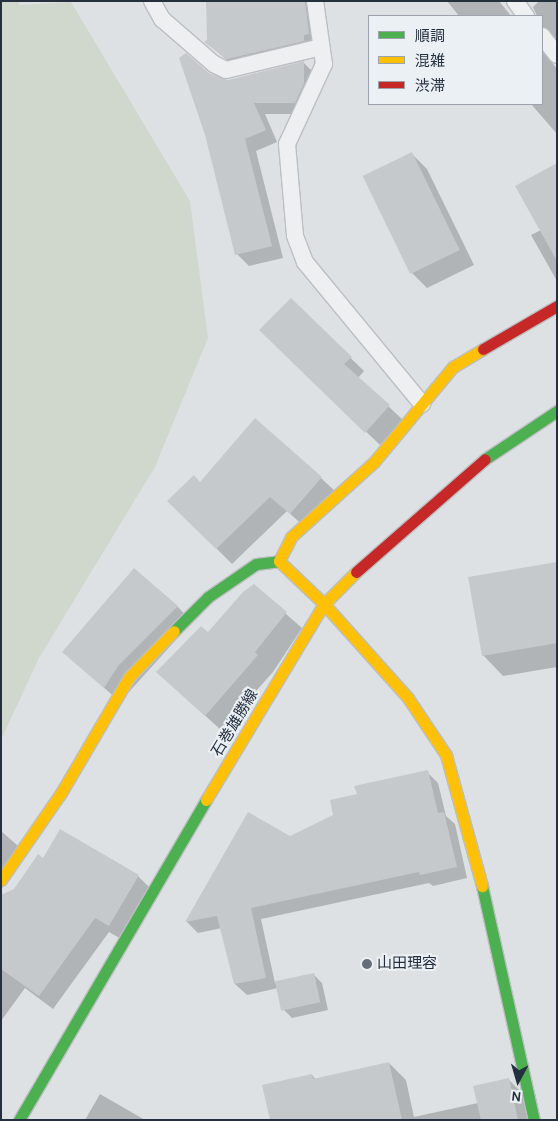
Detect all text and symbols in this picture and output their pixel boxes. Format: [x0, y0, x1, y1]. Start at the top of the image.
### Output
legend [368, 15, 543, 105]
text: 順調 [415, 27, 445, 45]
text: 混雑 [415, 52, 445, 70]
text: 渋滞 [415, 77, 445, 95]
street label: 石巻雄勝線 [208, 686, 262, 760]
place label: 山田理容 [377, 955, 437, 973]
marker: 山田理容 [361, 958, 373, 970]
north arrow [493, 1056, 543, 1106]
text: N [511, 1087, 522, 1105]

